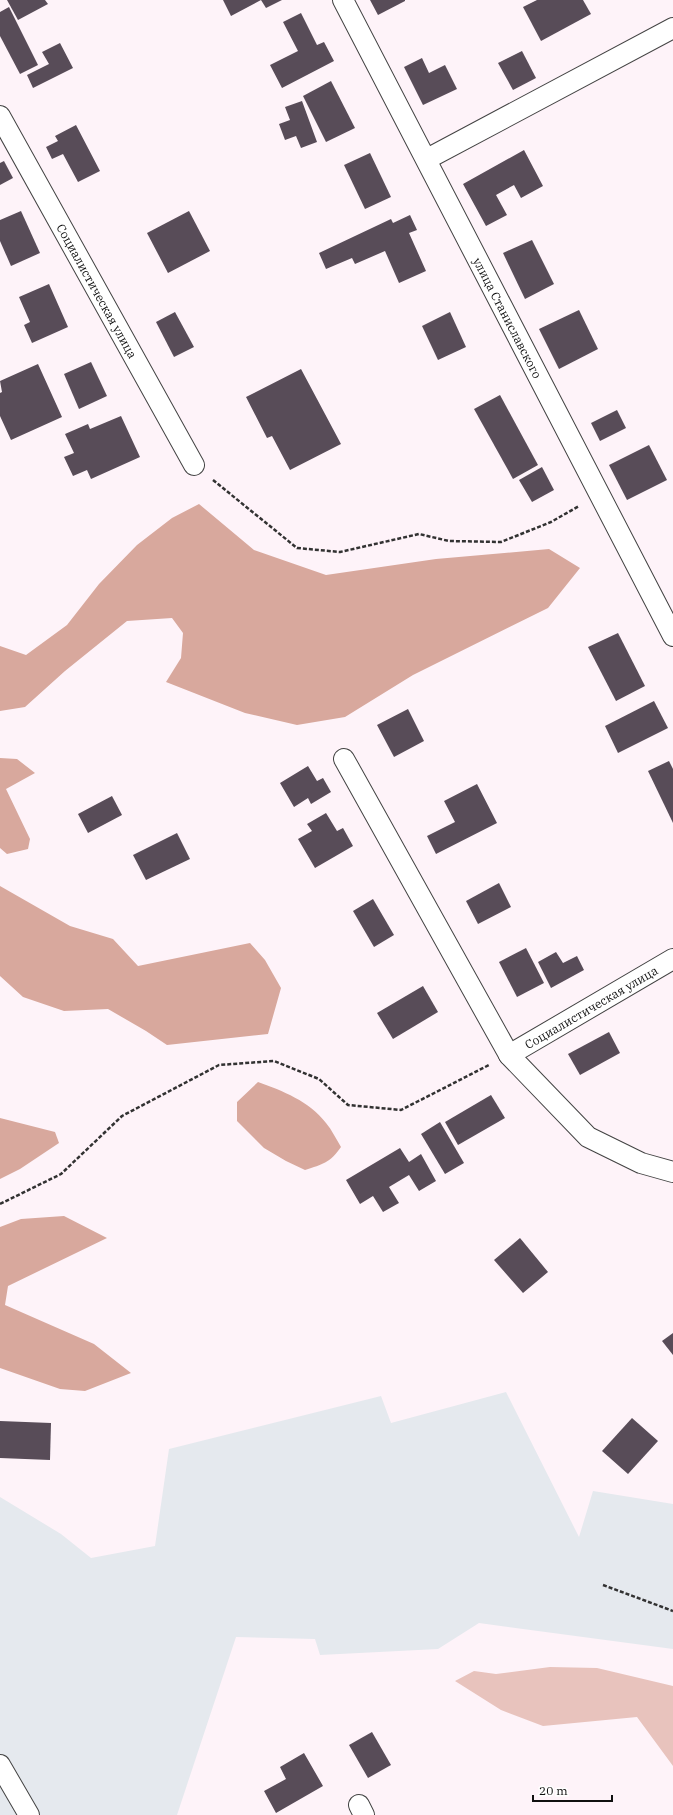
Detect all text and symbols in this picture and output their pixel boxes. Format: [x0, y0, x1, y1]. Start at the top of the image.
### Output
street label: Социалистическая улица [54, 221, 141, 361]
street label: улица Станиславского [470, 255, 546, 381]
street label: Социалистическая улица [522, 962, 661, 1052]
scale bar [533, 1777, 612, 1803]
text: 20 m [539, 1783, 568, 1798]

